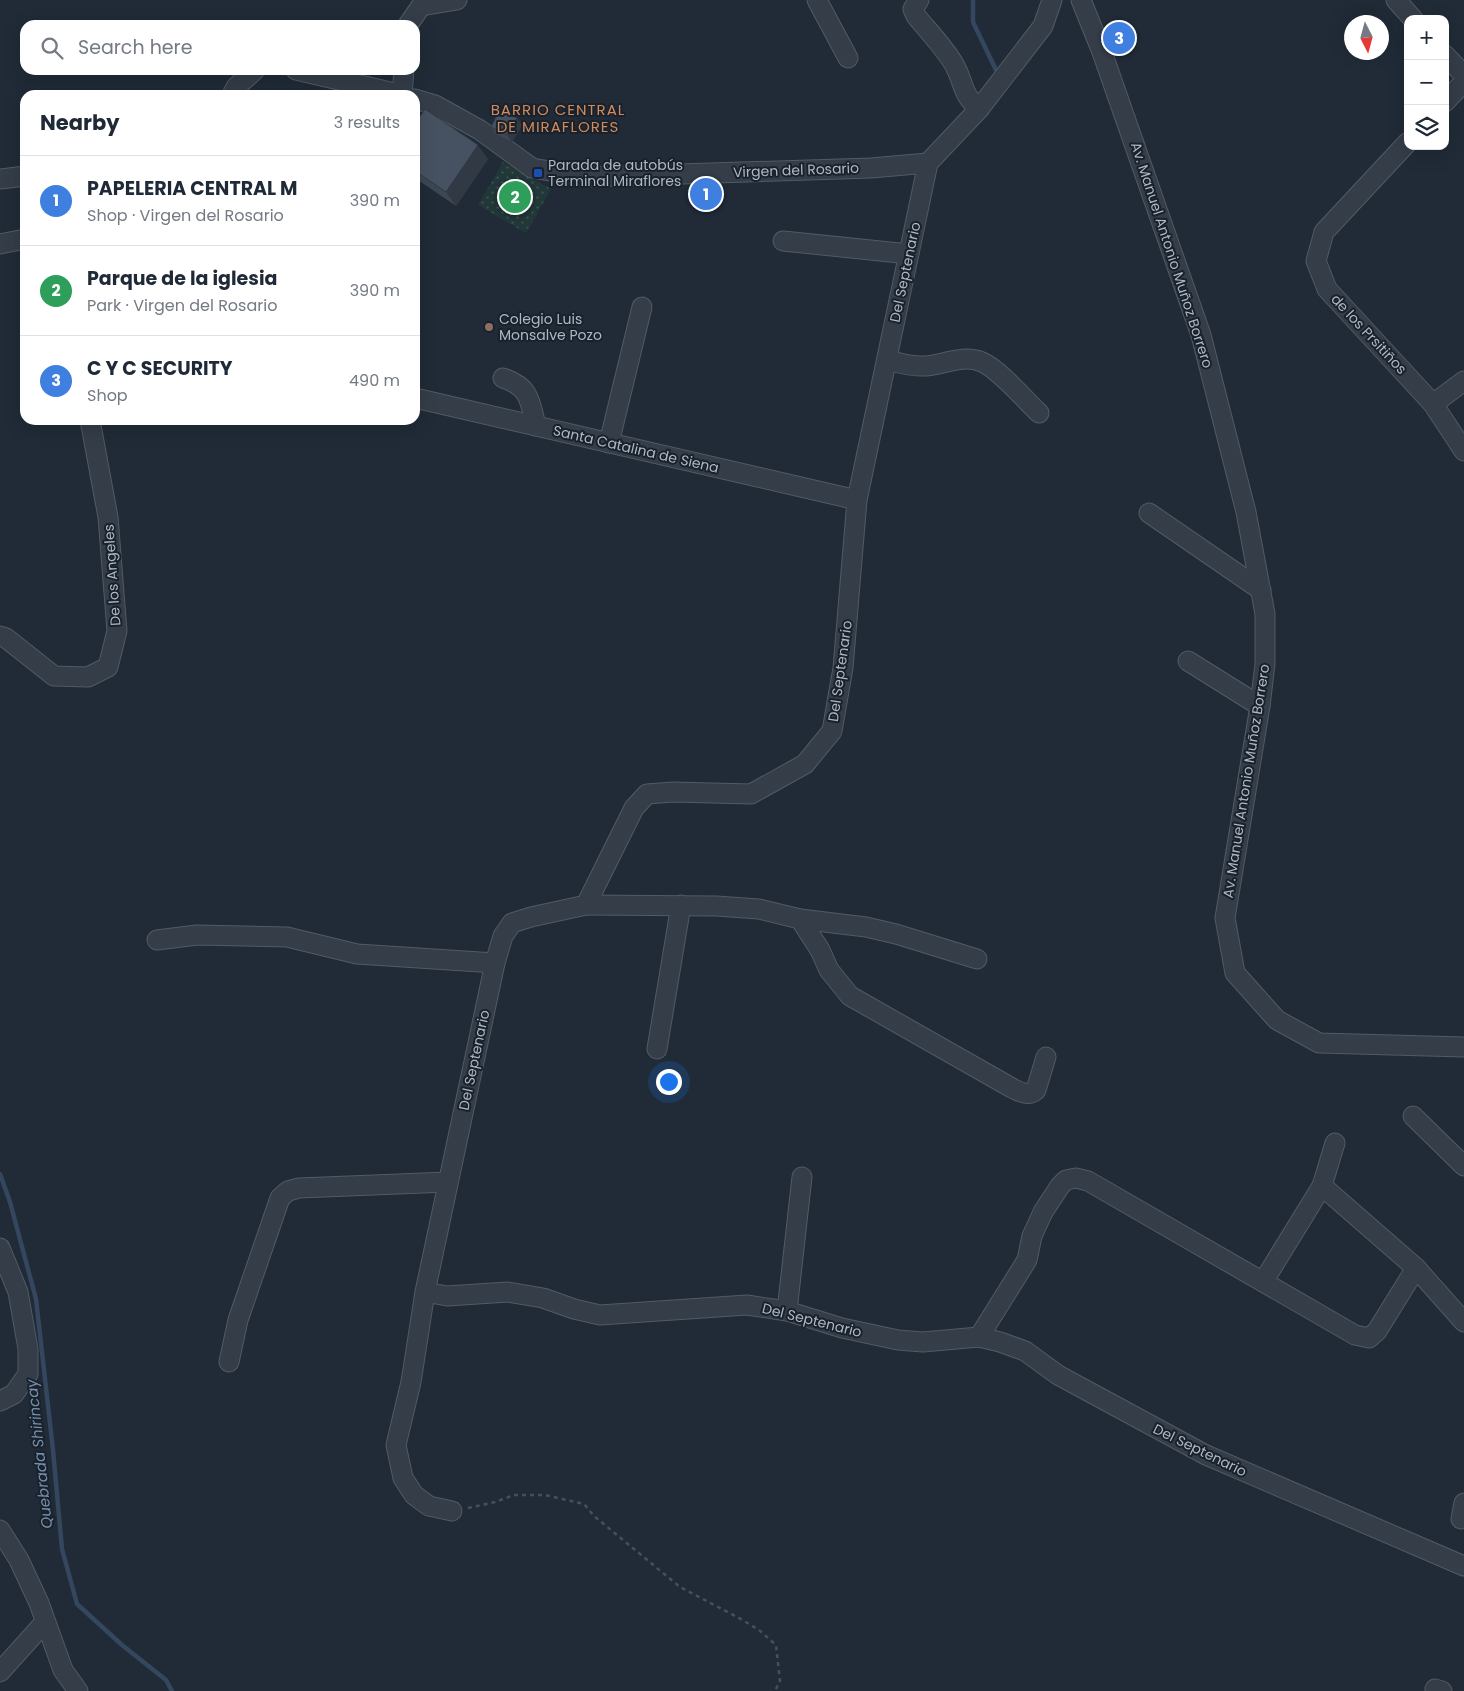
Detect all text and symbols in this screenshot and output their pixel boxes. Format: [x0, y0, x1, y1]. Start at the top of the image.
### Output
north arrow [1344, 15, 1389, 60]
map controls [1404, 15, 1449, 150]
button: + [1404, 15, 1449, 60]
pin: 3 [1103, 19, 1135, 57]
search box [20, 20, 420, 75]
icon: search [38, 34, 66, 62]
text: Search here [78, 34, 192, 61]
button: − [1404, 60, 1449, 105]
district label: BARRIO CENTRAL DE MIRAFLORES [491, 99, 625, 137]
button: layers [1404, 105, 1449, 150]
text: Nearby [40, 108, 120, 137]
text: 3 results [334, 111, 400, 134]
street label: Av. Manuel Antonio Muñoz Borrero [1126, 139, 1218, 371]
place label: Parada de autobús Terminal Miraflores [548, 155, 683, 191]
street label: Virgen del Rosario [733, 158, 859, 182]
marker: Parada de autobús Terminal Miraflores [532, 167, 544, 179]
text: PAPELERIA CENTRAL M [87, 175, 298, 202]
pin: 1 [690, 175, 722, 213]
pin: 2 [499, 178, 531, 216]
text: 1 [53, 189, 59, 212]
text: 390 m [350, 189, 400, 212]
text: Shop · Virgen del Rosario [87, 204, 284, 227]
street label: Del Septenario [885, 220, 925, 324]
text: Parque de la iglesia [87, 265, 277, 292]
text: 2 [51, 279, 61, 302]
text: 390 m [350, 279, 400, 302]
street label: de los Prsitiños [1326, 289, 1412, 379]
text: Park · Virgen del Rosario [87, 294, 277, 317]
place label: Colegio Luis Monsalve Pozo [499, 309, 602, 345]
marker: Colegio Luis Monsalve Pozo [483, 321, 495, 333]
text: C Y C SECURITY [87, 355, 233, 382]
text: 3 [51, 369, 61, 392]
text: 490 m [349, 369, 400, 392]
text: Shop [87, 384, 128, 407]
street label: Santa Catalina de Siena [551, 420, 721, 478]
street label: De los Angeles [98, 524, 126, 626]
street label: Del Septenario [823, 619, 857, 723]
street label: Av. Manuel Antonio Muñoz Borrero [1218, 663, 1274, 899]
street label: Del Septenario [454, 1008, 494, 1112]
your location [656, 1069, 682, 1095]
street label: Del Septenario [760, 1298, 864, 1342]
water label: Quebrada Shirincay [21, 1378, 57, 1530]
street label: Del Septenario [1150, 1419, 1250, 1481]

